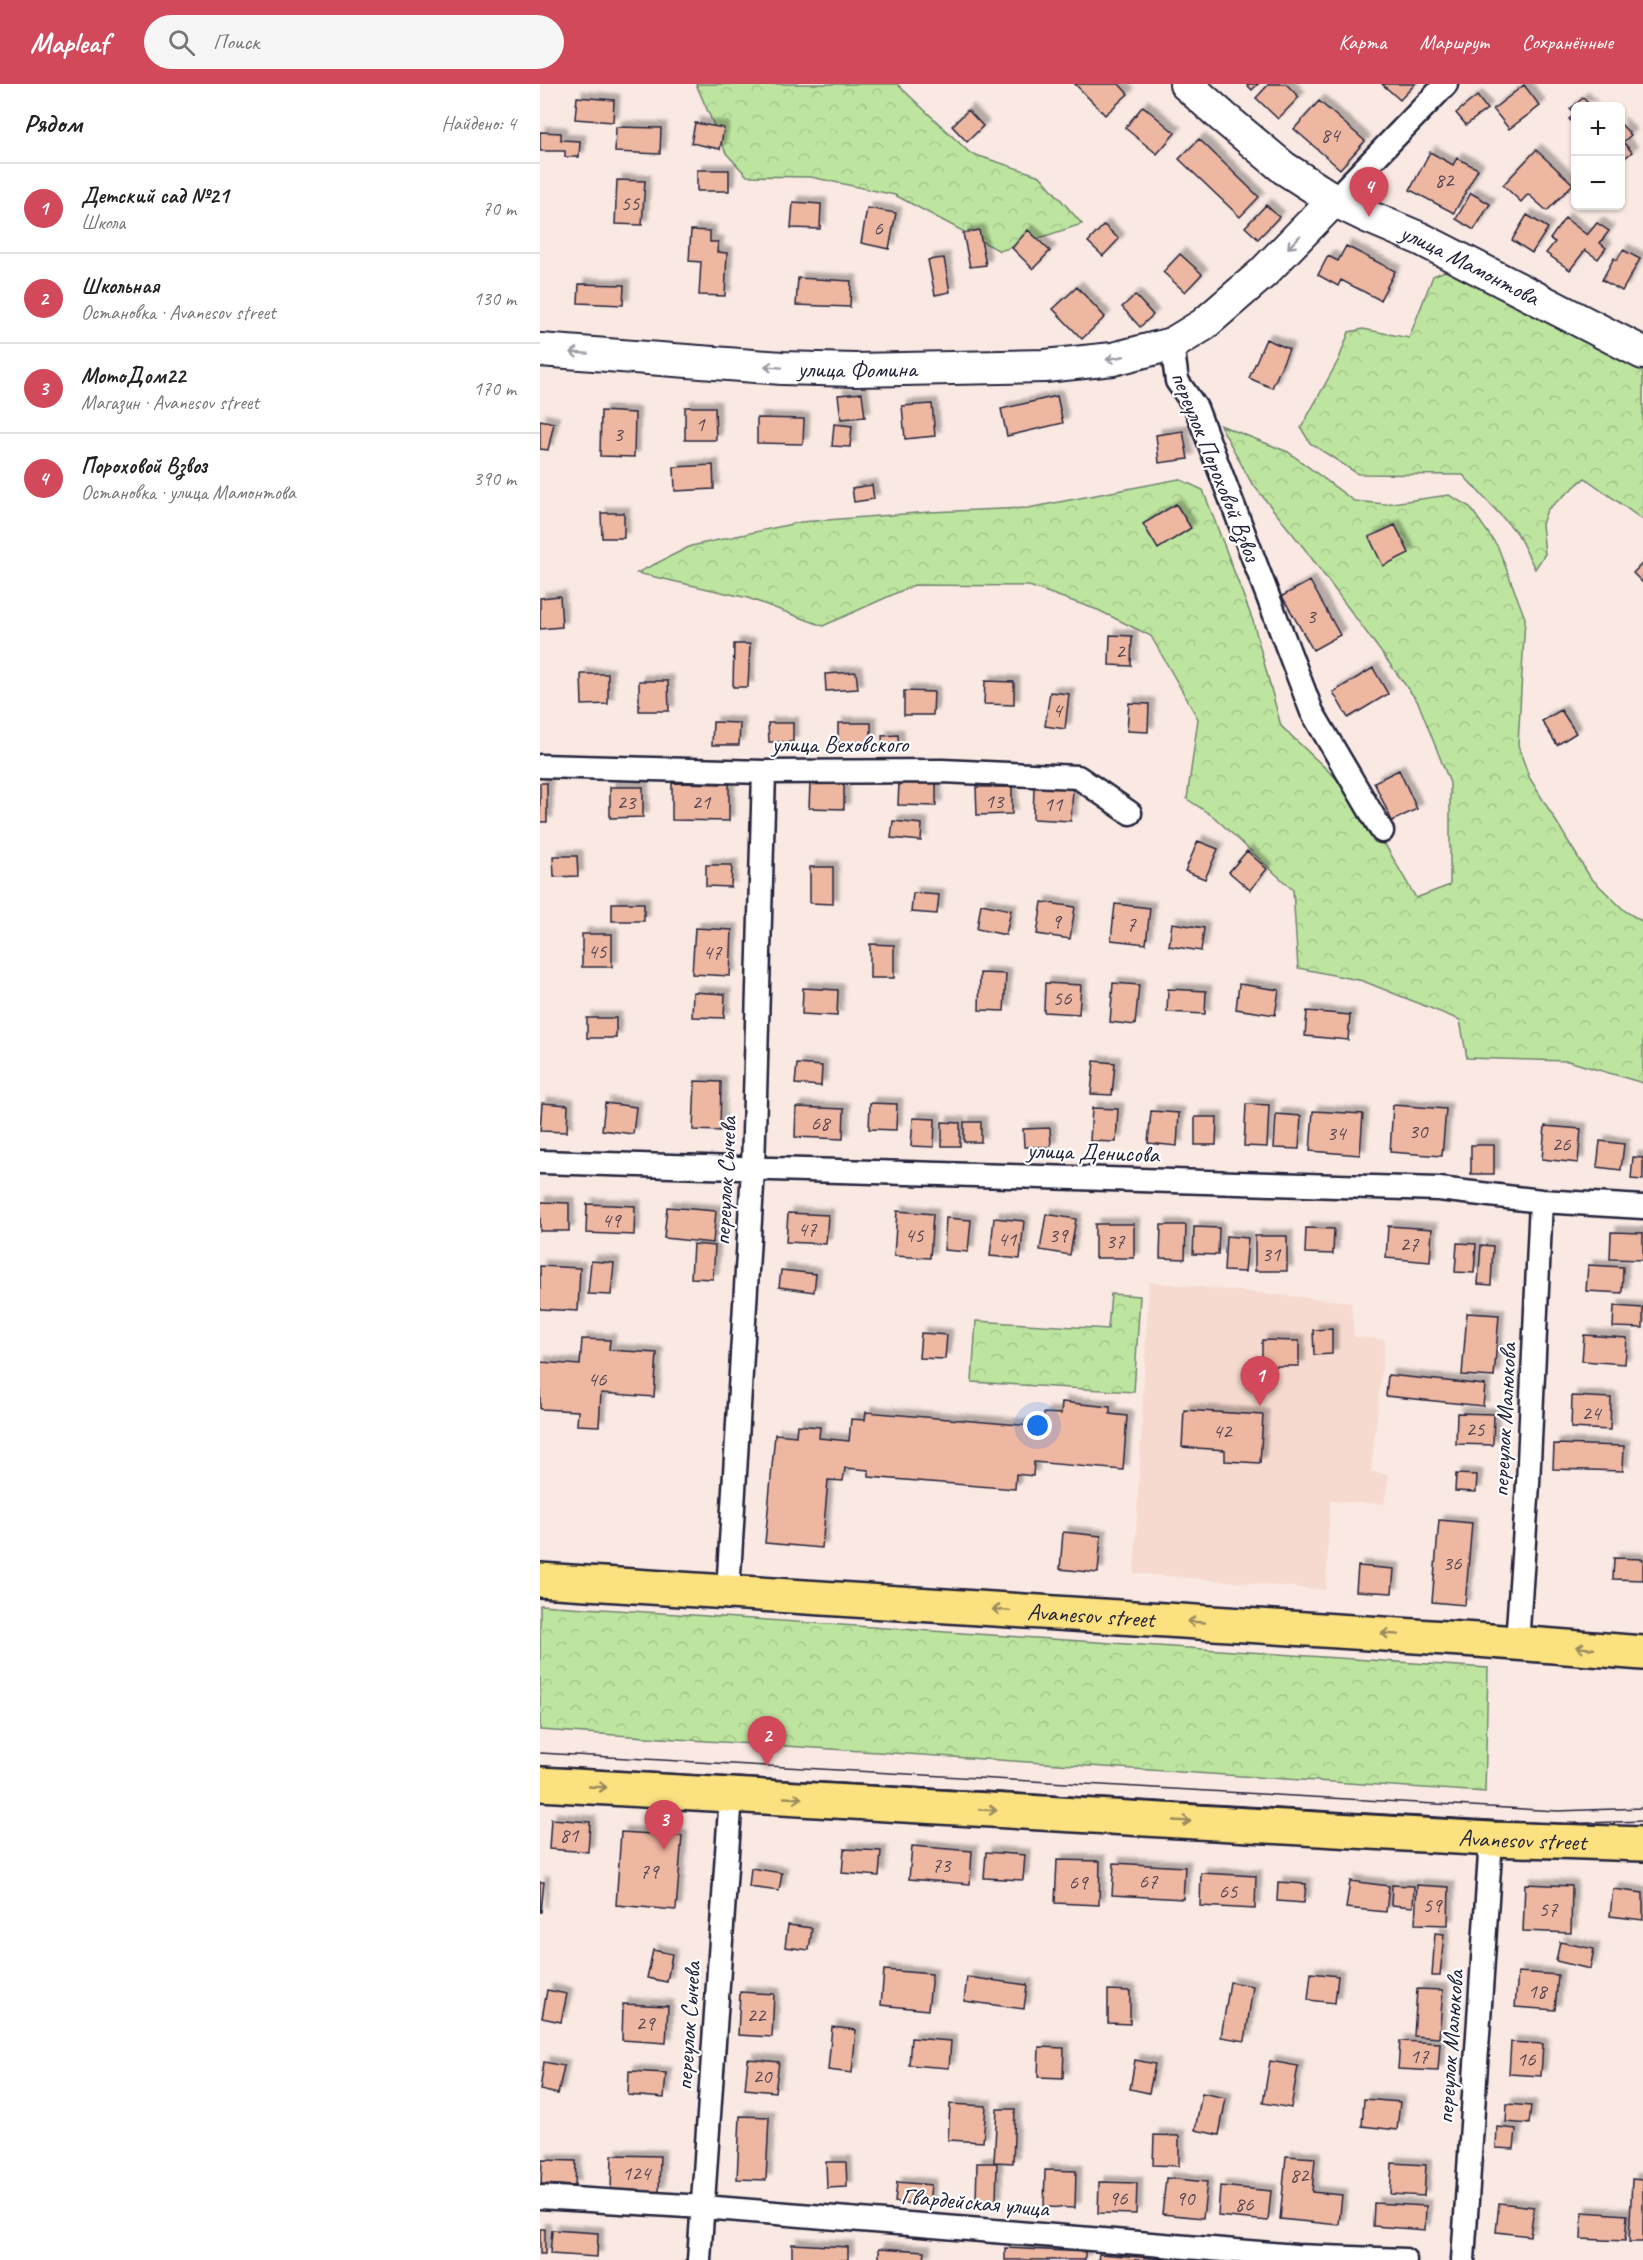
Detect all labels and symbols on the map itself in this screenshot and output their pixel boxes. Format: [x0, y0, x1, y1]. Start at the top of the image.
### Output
house number: 84 [1321, 122, 1342, 148]
house number: 82 [1435, 167, 1455, 193]
pin: 4 [1350, 168, 1388, 217]
house number: 55 [621, 190, 641, 216]
house number: 6 [873, 215, 883, 241]
street label: улица Мамонтова [1394, 216, 1546, 313]
one-way arrow [1286, 234, 1301, 249]
one-way arrow [570, 347, 589, 358]
street label: улица Фомина [795, 353, 919, 385]
one-way arrow [1106, 353, 1125, 364]
one-way arrow [764, 362, 784, 373]
street label: переулок Пороховой Взвоз [1163, 367, 1269, 568]
house number: 1 [695, 411, 706, 437]
house number: 3 [613, 421, 624, 447]
house number: 3 [1306, 603, 1317, 629]
house number: 2 [1115, 638, 1126, 664]
house number: 4 [1052, 697, 1064, 723]
street label: улица Веховского [770, 729, 910, 759]
house number: 13 [985, 788, 1005, 814]
house number: 23 [617, 789, 637, 815]
house number: 21 [692, 789, 712, 815]
house number: 11 [1044, 791, 1064, 817]
house number: 9 [1051, 908, 1062, 934]
house number: 7 [1126, 911, 1137, 937]
house number: 45 [588, 938, 608, 964]
house number: 47 [703, 939, 723, 965]
house number: 56 [1053, 985, 1072, 1011]
house number: 68 [811, 1110, 832, 1136]
street label: переулок Сычева [707, 1115, 743, 1246]
house number: 30 [1409, 1118, 1429, 1144]
house number: 34 [1327, 1120, 1348, 1146]
house number: 26 [1552, 1131, 1571, 1157]
street label: улица Денисова [1024, 1135, 1161, 1169]
house number: 49 [602, 1207, 622, 1233]
house number: 47 [798, 1216, 818, 1242]
house number: 45 [905, 1222, 925, 1248]
house number: 39 [1049, 1222, 1069, 1248]
house number: 41 [998, 1226, 1018, 1252]
house number: 37 [1106, 1228, 1126, 1254]
house number: 27 [1400, 1231, 1420, 1257]
house number: 31 [1262, 1241, 1282, 1267]
street label: переулок Малюкова [1485, 1341, 1523, 1498]
pin: 1 [1240, 1356, 1280, 1406]
house number: 46 [588, 1366, 607, 1392]
house number: 24 [1582, 1400, 1603, 1426]
your location [1023, 1411, 1052, 1440]
house number: 25 [1466, 1416, 1486, 1442]
house number: 42 [1213, 1418, 1233, 1444]
house number: 36 [1443, 1550, 1462, 1576]
street label: Avanesov street [1026, 1596, 1158, 1634]
one-way arrow [991, 1605, 1011, 1616]
one-way arrow [1186, 1617, 1206, 1628]
one-way arrow [1381, 1628, 1401, 1639]
one-way arrow [1575, 1642, 1595, 1653]
pin: 2 [748, 1716, 786, 1766]
one-way arrow [588, 1782, 608, 1793]
one-way arrow [783, 1793, 803, 1804]
pin: 3 [644, 1800, 684, 1850]
one-way arrow [977, 1804, 997, 1815]
one-way arrow [1172, 1815, 1192, 1826]
house number: 81 [560, 1822, 580, 1848]
street label: Avanesov street [1458, 1822, 1589, 1857]
house number: 73 [932, 1852, 952, 1878]
house number: 79 [640, 1858, 660, 1884]
house number: 67 [1139, 1868, 1159, 1894]
house number: 69 [1069, 1869, 1089, 1895]
house number: 65 [1219, 1878, 1239, 1904]
house number: 59 [1423, 1892, 1443, 1918]
house number: 57 [1539, 1896, 1559, 1922]
street label: переулок Сычева [669, 1959, 708, 2091]
street label: переулок Малюкова [1430, 1968, 1470, 2125]
house number: 18 [1528, 1978, 1549, 2004]
house number: 22 [747, 2002, 767, 2028]
house number: 29 [636, 2010, 656, 2036]
house number: 17 [1410, 2043, 1430, 2069]
house number: 16 [1517, 2046, 1536, 2072]
house number: 20 [753, 2063, 773, 2089]
house number: 124 [622, 2160, 653, 2186]
house number: 82 [1290, 2162, 1310, 2188]
street label: Гвардейская улица [900, 2181, 1051, 2224]
house number: 96 [1109, 2185, 1128, 2211]
house number: 90 [1176, 2185, 1196, 2211]
house number: 86 [1235, 2191, 1254, 2217]

